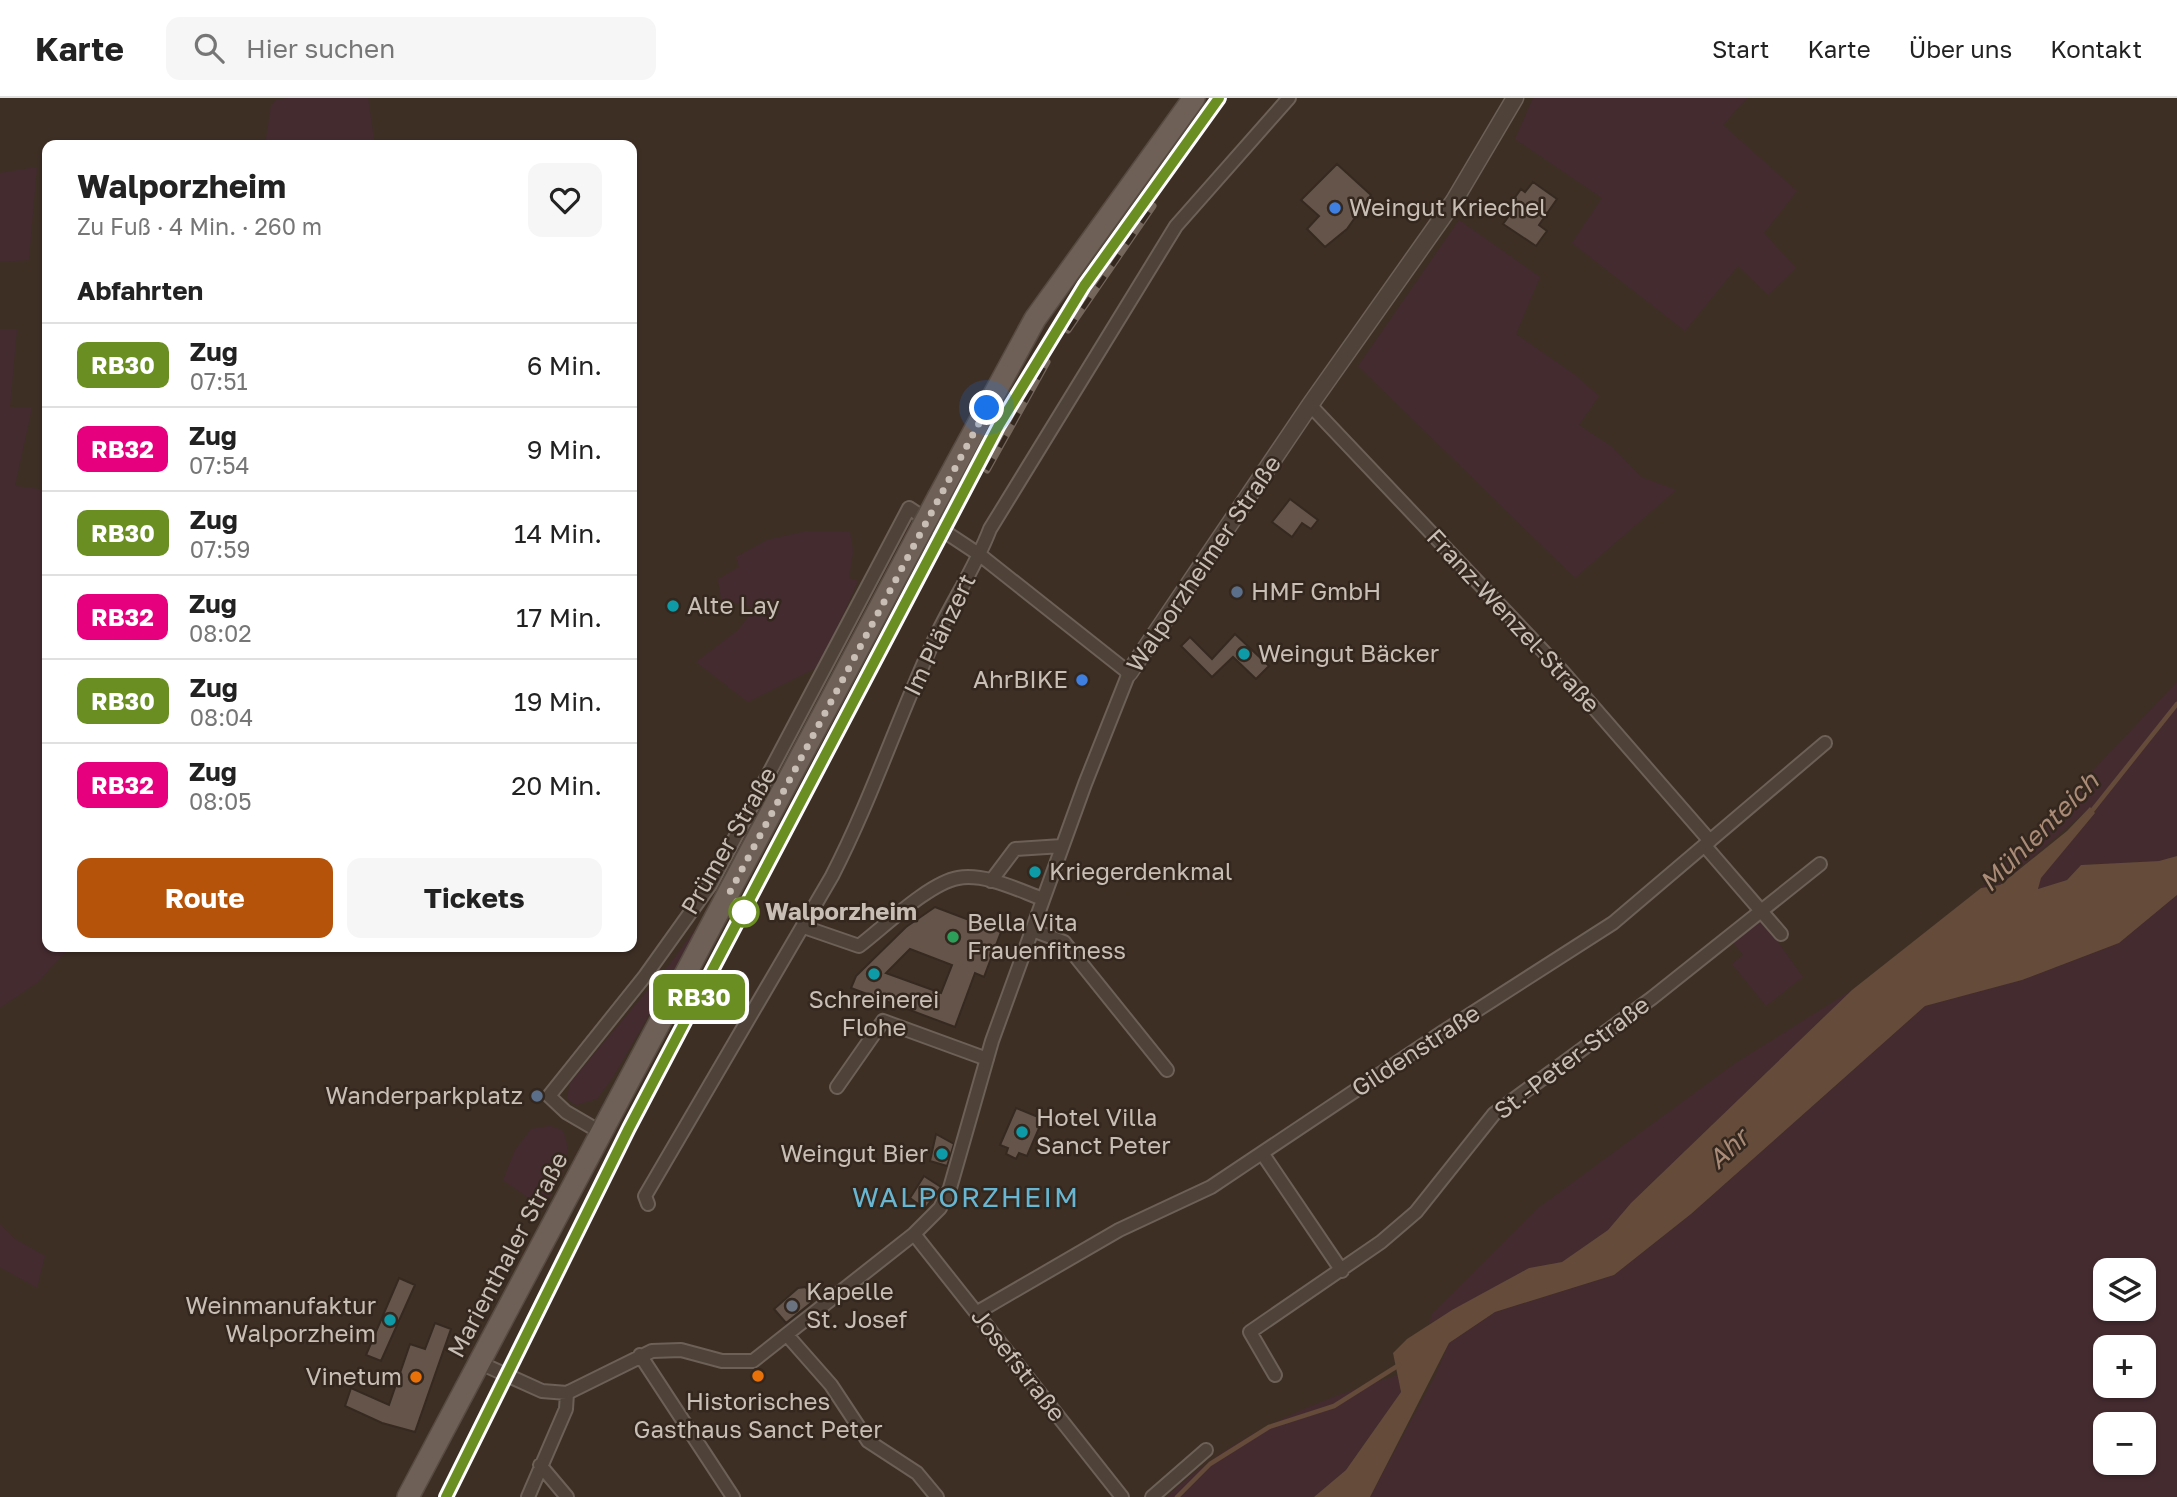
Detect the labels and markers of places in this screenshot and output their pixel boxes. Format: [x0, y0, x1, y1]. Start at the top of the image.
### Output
place label: Weingut Kriechel [1349, 192, 1547, 221]
marker: Weingut Kriechel [1327, 200, 1343, 216]
place label: HMF GmbH [1251, 576, 1381, 605]
marker: HMF GmbH [1229, 584, 1245, 600]
place label: Alte Lay [687, 590, 780, 619]
marker: Alte Lay [665, 598, 681, 614]
place label: Weingut Bäcker [1258, 638, 1439, 667]
marker: Weingut Bäcker [1236, 646, 1252, 662]
place label: AhrBIKE [973, 664, 1068, 693]
marker: AhrBIKE [1074, 672, 1090, 688]
place label: Kriegerdenkmal [1049, 856, 1233, 885]
marker: Kriegerdenkmal [1027, 864, 1043, 880]
place label: Walporzheim [765, 896, 917, 925]
marker: Walporzheim [729, 897, 759, 927]
place label: Bella Vita Frauenfitness [967, 907, 1126, 964]
marker: Bella Vita Frauenfitness [945, 929, 961, 945]
marker: Schreinerei Flohe [866, 966, 882, 982]
place label: Schreinerei Flohe [809, 984, 939, 1041]
place label: Wanderparkplatz [325, 1080, 523, 1109]
marker: Wanderparkplatz [529, 1088, 545, 1104]
place label: Hotel Villa Sanct Peter [1036, 1102, 1171, 1159]
marker: Hotel Villa Sanct Peter [1014, 1124, 1030, 1140]
place label: Weingut Bier [780, 1138, 928, 1167]
marker: Weingut Bier [934, 1146, 950, 1162]
place label: Kapelle St. Josef [806, 1276, 908, 1333]
place label: Weinmanufaktur Walporzheim [185, 1290, 376, 1347]
marker: Kapelle St. Josef [784, 1298, 800, 1314]
marker: Weinmanufaktur Walporzheim [382, 1312, 398, 1328]
place label: Vinetum [305, 1361, 402, 1390]
marker: Historisches Gasthaus Sanct Peter [750, 1368, 766, 1384]
marker: Vinetum [408, 1369, 424, 1385]
place label: Historisches Gasthaus Sanct Peter [634, 1386, 883, 1443]

